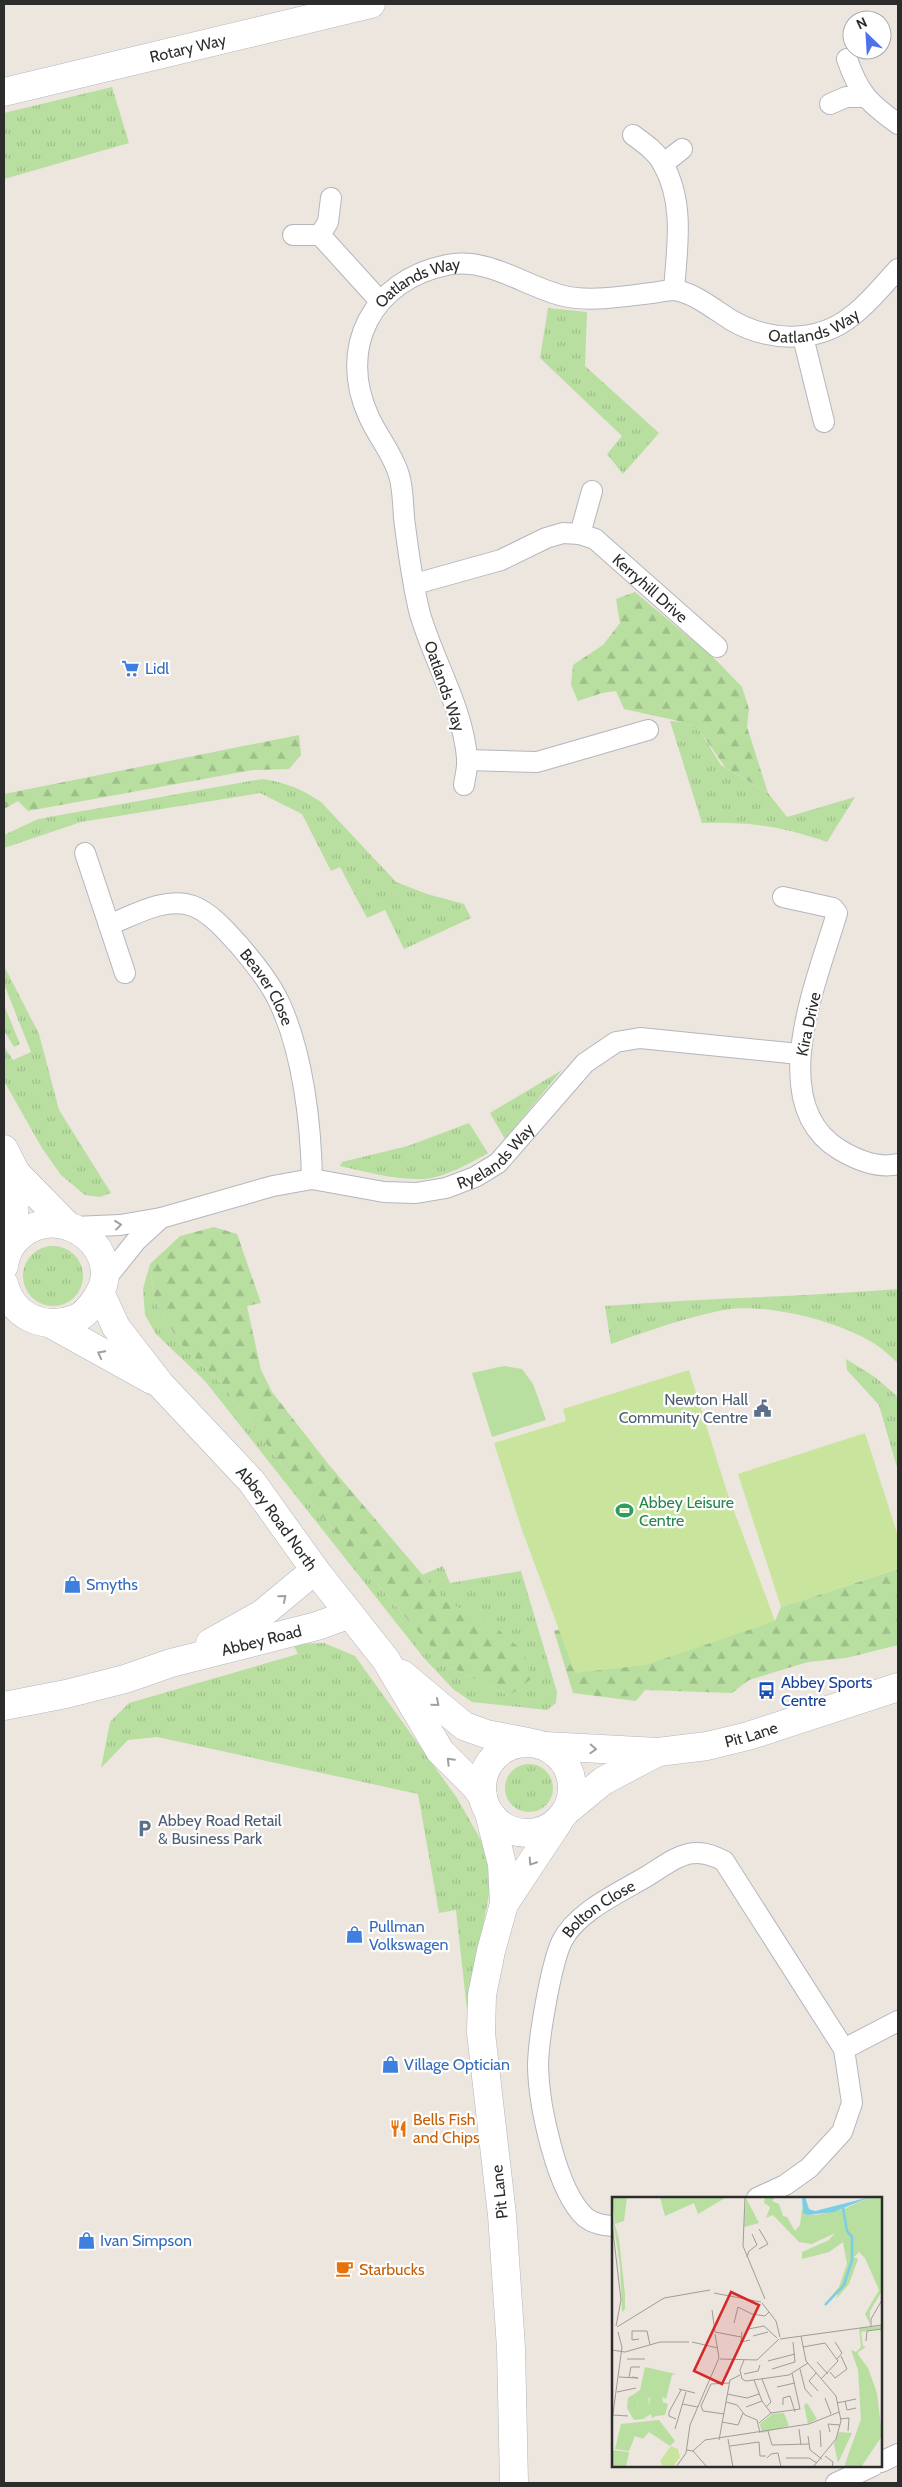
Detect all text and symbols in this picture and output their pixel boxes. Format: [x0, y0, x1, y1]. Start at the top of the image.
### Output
north arrow [842, 10, 892, 60]
text: N [853, 13, 870, 33]
street label: Rotary Way [148, 30, 228, 67]
street label: Oatlands Way [371, 255, 461, 312]
street label: Oatlands Way [767, 305, 863, 347]
street label: Kerryhill Drive [609, 550, 692, 627]
street label: Oatlands Way [420, 638, 469, 734]
supermarket icon: Lidl [121, 658, 141, 678]
place label: Lidl [145, 659, 169, 678]
street label: Beaver Close [236, 945, 297, 1028]
street label: Kira Drive [792, 990, 825, 1058]
street label: Ryelands Way [454, 1120, 538, 1193]
one-way arrow [114, 1220, 122, 1231]
one-way arrow [98, 1350, 107, 1360]
place label: Newton Hall Community Centre [619, 1390, 748, 1427]
public building icon: Newton Hall Community Centre [752, 1398, 772, 1418]
street label: Abbey Road North [232, 1462, 321, 1574]
place label: Abbey Leisure Centre [639, 1493, 734, 1530]
sports icon: Abbey Leisure Centre [615, 1501, 635, 1521]
shop icon: Smyths [62, 1574, 82, 1594]
place label: Smyths [86, 1575, 138, 1594]
one-way arrow [277, 1594, 286, 1603]
street label: Abbey Road [219, 1621, 304, 1660]
place label: Abbey Sports Centre [781, 1673, 873, 1710]
bus stop icon: Abbey Sports Centre [757, 1681, 777, 1701]
one-way arrow [430, 1697, 439, 1705]
street label: Pit Lane [723, 1718, 780, 1751]
one-way arrow [590, 1743, 598, 1754]
one-way arrow [447, 1758, 456, 1767]
place label: Abbey Road Retail & Business Park [158, 1811, 282, 1848]
parking icon: Abbey Road Retail & Business Park [134, 1819, 154, 1839]
one-way arrow [529, 1857, 539, 1866]
street label: Bolton Close [558, 1876, 638, 1941]
place label: Pullman Volkswagen [369, 1917, 449, 1954]
shop icon: Pullman Volkswagen [345, 1925, 365, 1945]
shop icon: Village Optician [380, 2054, 400, 2074]
place label: Village Optician [404, 2055, 510, 2074]
place label: Bells Fish and Chips [413, 2110, 480, 2147]
restaurant icon: Bells Fish and Chips [389, 2118, 409, 2138]
street label: Pit Lane [487, 2164, 512, 2220]
inset map [612, 2197, 882, 2467]
shop icon: Ivan Simpson [76, 2230, 96, 2250]
place label: Ivan Simpson [100, 2231, 192, 2250]
cafe icon: Starbucks [335, 2259, 355, 2279]
place label: Starbucks [359, 2260, 425, 2279]

